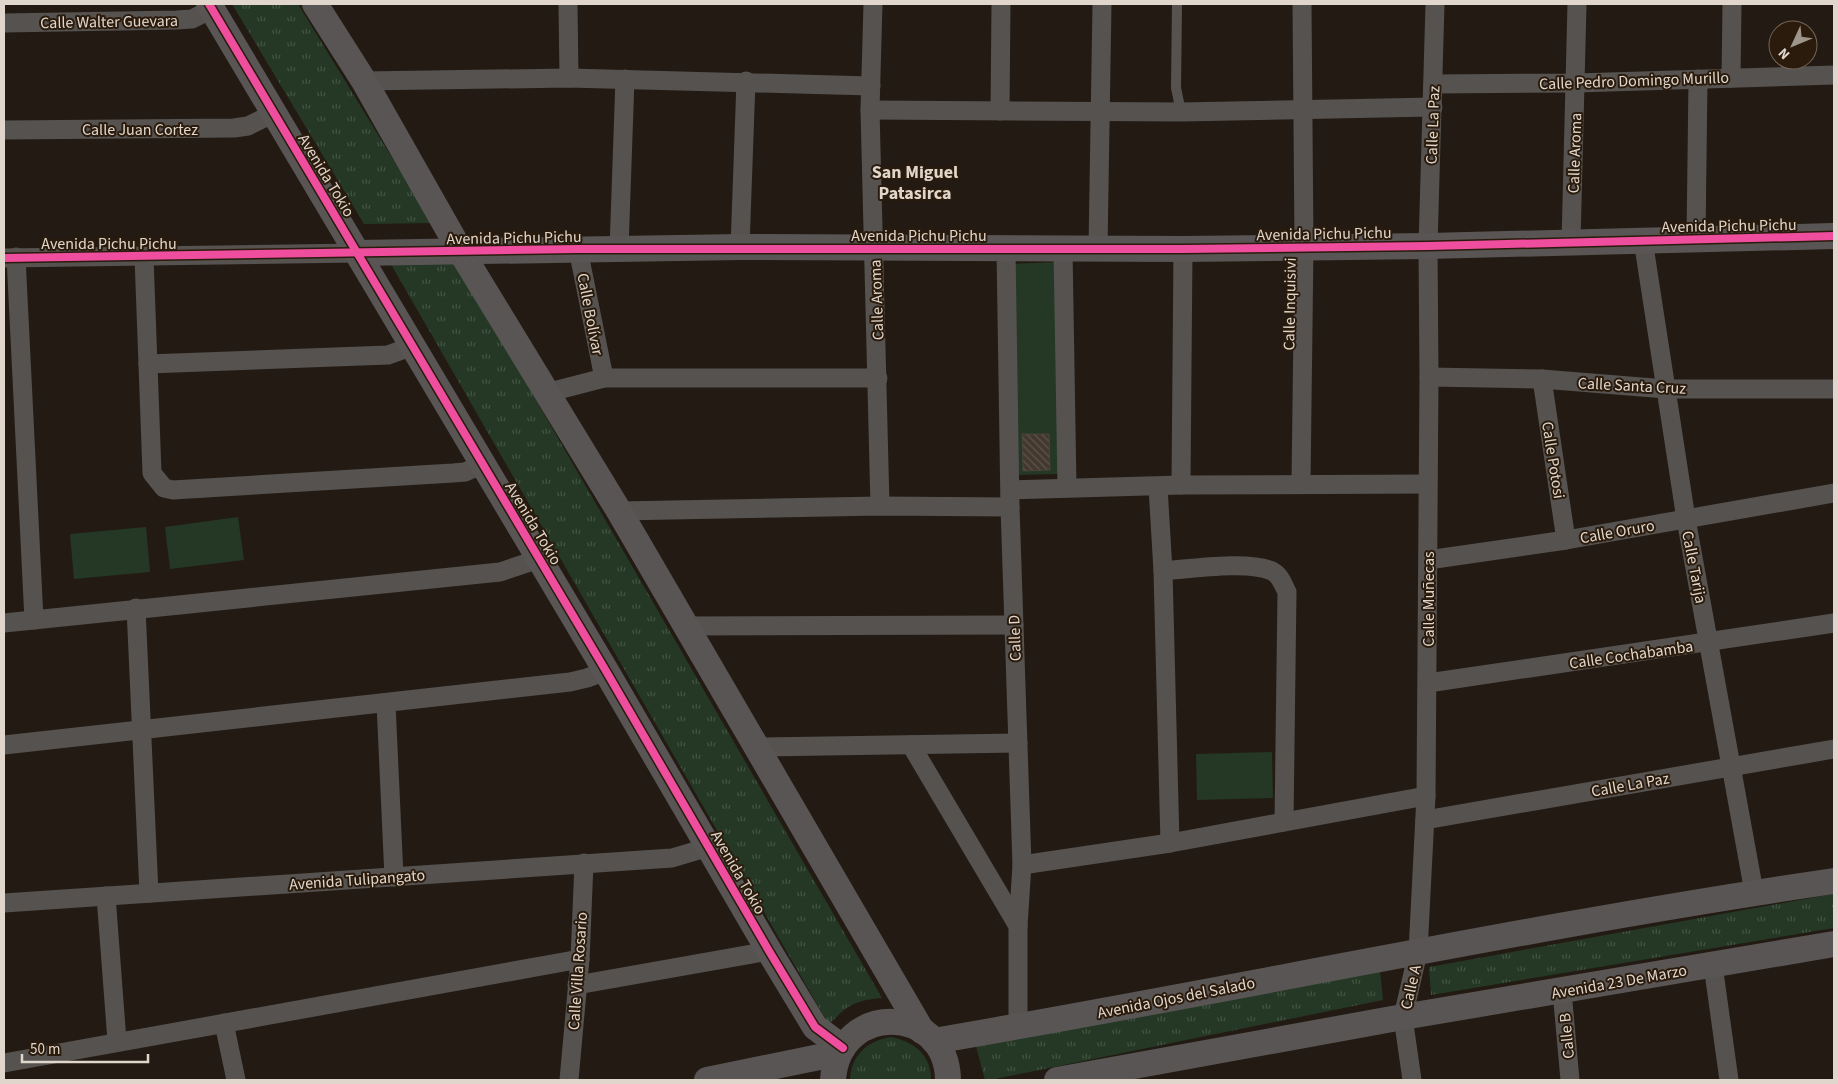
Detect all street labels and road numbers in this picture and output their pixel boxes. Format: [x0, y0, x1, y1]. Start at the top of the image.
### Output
street label: Calle Walter Guevara [40, 10, 178, 34]
street label: Calle Pedro Domingo Murillo [1539, 67, 1729, 95]
street label: Calle La Paz [1421, 85, 1445, 165]
street label: Calle Aroma [1563, 112, 1587, 194]
street label: Calle Juan Cortez [82, 119, 198, 141]
street label: Avenida Tokio [293, 130, 360, 221]
street label: Avenida Pichu Pichu [1661, 214, 1797, 238]
street label: Avenida Pichu Pichu [1256, 222, 1392, 246]
street label: Avenida Pichu Pichu [851, 225, 987, 247]
street label: Avenida Pichu Pichu [446, 226, 582, 250]
street label: Avenida Pichu Pichu [41, 233, 177, 255]
street label: Calle Inquisivi [1278, 257, 1302, 351]
street label: Calle Aroma [865, 259, 889, 341]
street label: Calle Bolívar [571, 271, 609, 358]
street label: Calle Santa Cruz [1577, 372, 1687, 400]
street label: Calle Potosi [1536, 420, 1570, 500]
street label: Avenida Tokio [500, 478, 567, 569]
street label: Calle Oruro [1578, 515, 1656, 549]
street label: Calle Tarija [1676, 529, 1712, 605]
street label: Calle Muñecas [1418, 551, 1440, 647]
street label: Calle D [1003, 614, 1027, 662]
street label: Calle Cochabamba [1568, 635, 1695, 675]
street label: Calle La Paz [1589, 767, 1671, 803]
street label: Avenida Tokio [705, 827, 771, 918]
street label: Avenida Tulipangato [288, 864, 426, 896]
street label: Calle Villa Rosario [563, 911, 593, 1031]
street label: Avenida 23 De Marzo [1550, 959, 1689, 1005]
street label: Calle A [1395, 962, 1427, 1012]
street label: Avenida Ojos del Salado [1095, 972, 1257, 1024]
street label: Calle B [1554, 1012, 1580, 1060]

